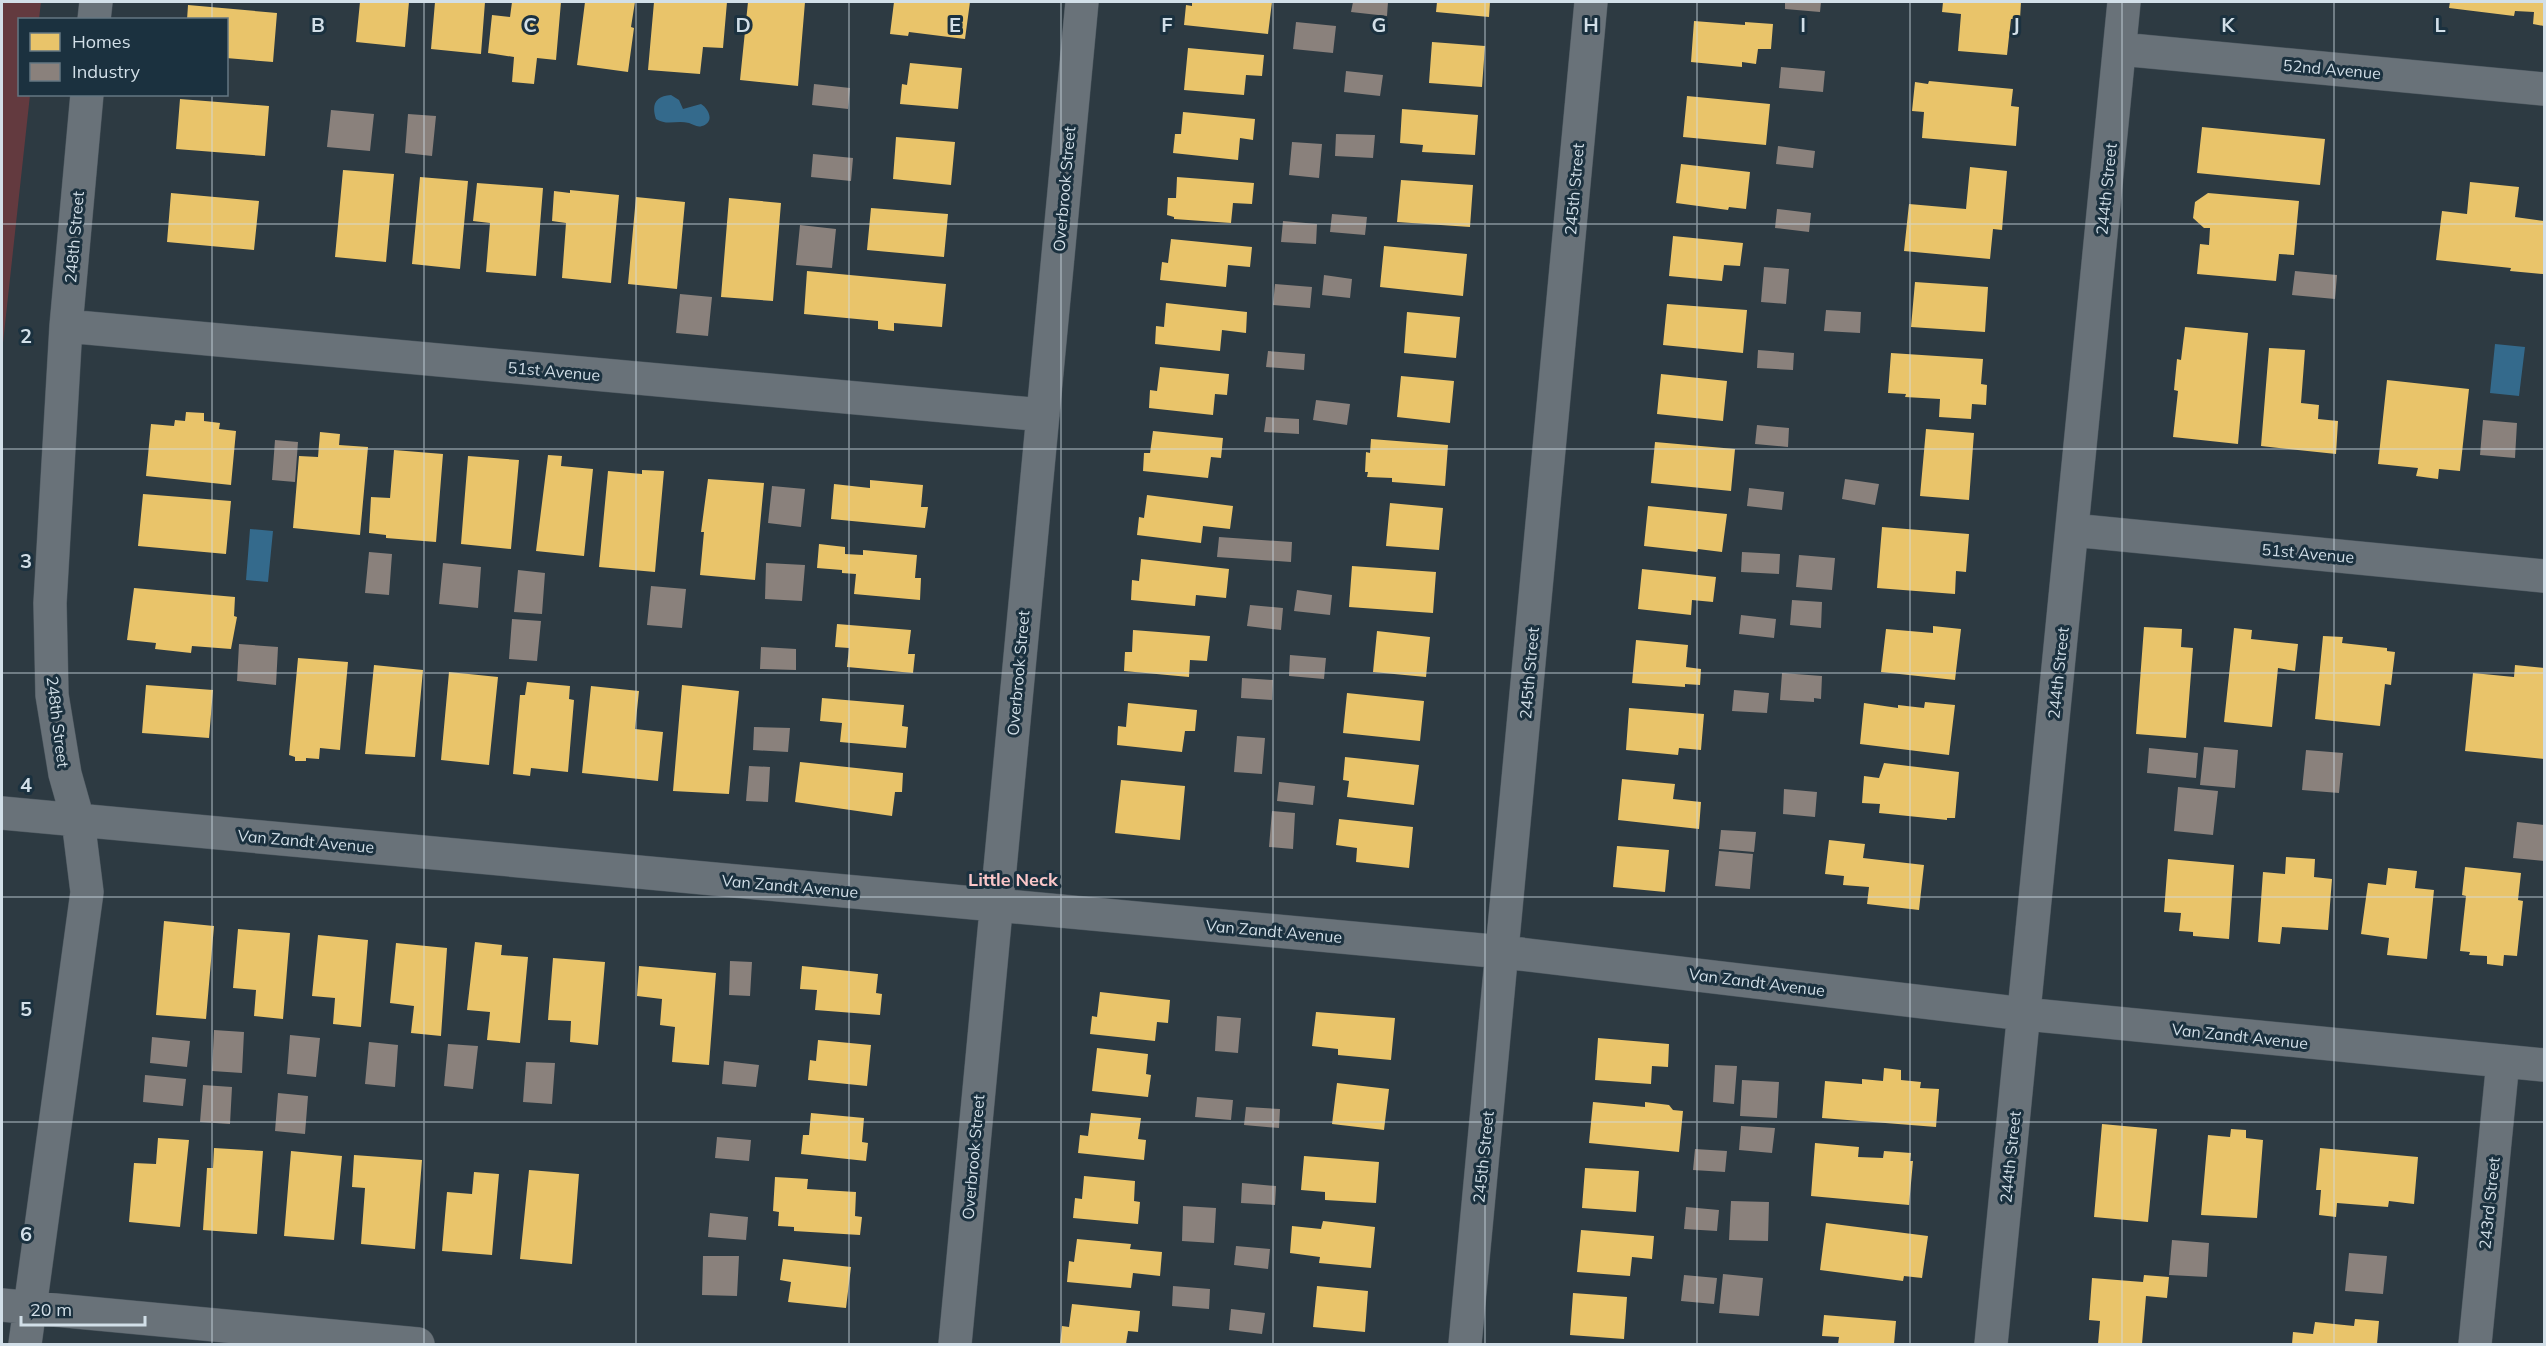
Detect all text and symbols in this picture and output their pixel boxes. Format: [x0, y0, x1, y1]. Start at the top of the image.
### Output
text: B [311, 12, 325, 37]
text: C [523, 12, 537, 37]
text: D [735, 12, 751, 37]
text: E [949, 12, 961, 37]
text: F [1161, 12, 1173, 37]
text: G [1372, 12, 1386, 37]
text: H [1583, 12, 1599, 37]
text: I [1800, 12, 1806, 37]
text: J [2012, 12, 2020, 37]
text: K [2221, 12, 2235, 37]
text: L [2434, 12, 2446, 37]
legend [18, 18, 228, 96]
text: Homes [72, 30, 131, 53]
street label: 52nd Avenue [2282, 55, 2382, 83]
text: Industry [72, 60, 141, 83]
street label: Overbrook Street [1049, 125, 1079, 252]
street label: 245th Street [1560, 142, 1588, 236]
street label: 244th Street [2091, 142, 2121, 236]
street label: 248th Street [60, 190, 88, 284]
text: 2 [20, 323, 32, 348]
street label: 51st Avenue [507, 357, 601, 385]
street label: 51st Avenue [2261, 539, 2355, 567]
text: 3 [20, 548, 32, 573]
street label: Overbrook Street [1003, 609, 1033, 736]
street label: 245th Street [1515, 626, 1543, 720]
street label: 244th Street [2043, 626, 2073, 720]
street label: 248th Street [42, 675, 74, 769]
text: 4 [20, 772, 32, 797]
street label: Van Zandt Avenue [237, 825, 375, 857]
district label: Little Neck [968, 868, 1059, 891]
street label: Van Zandt Avenue [721, 870, 859, 902]
street label: Van Zandt Avenue [1205, 915, 1343, 947]
street label: Van Zandt Avenue [1688, 964, 1826, 1000]
text: 5 [20, 996, 32, 1021]
street label: Van Zandt Avenue [2171, 1019, 2309, 1053]
street label: Overbrook Street [958, 1093, 988, 1220]
street label: 245th Street [1468, 1110, 1498, 1204]
street label: 244th Street [1995, 1110, 2025, 1204]
street label: 243rd Street [2474, 1156, 2504, 1250]
text: 6 [20, 1221, 32, 1246]
scale bar [21, 1289, 146, 1327]
text: 20 m [30, 1298, 72, 1321]

